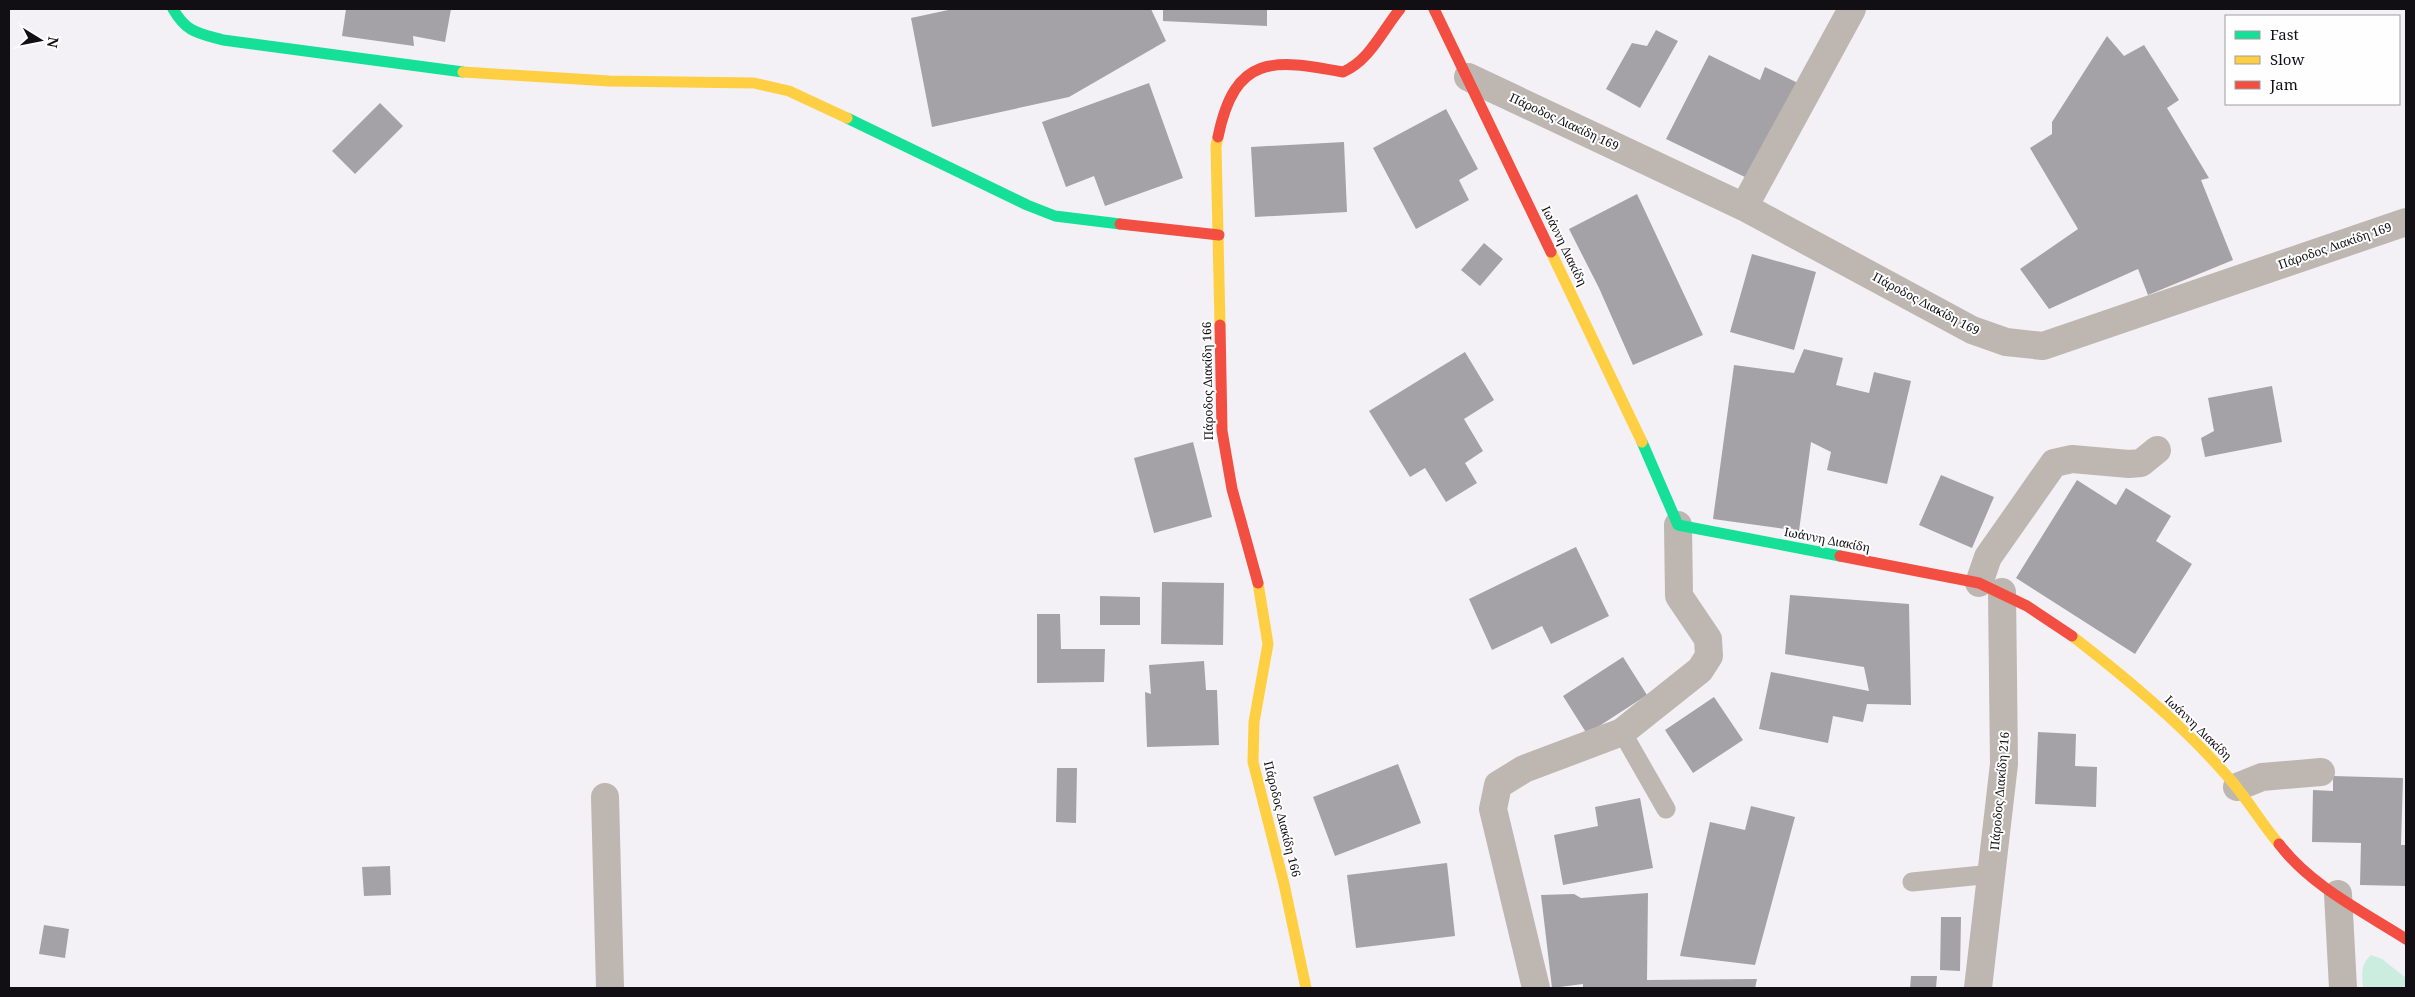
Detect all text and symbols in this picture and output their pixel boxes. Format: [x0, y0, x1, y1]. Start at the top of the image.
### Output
north arrow [15, 15, 65, 65]
legend [2225, 15, 2400, 105]
text: Fast [2270, 24, 2299, 44]
text: N [43, 35, 64, 49]
text: Slow [2270, 49, 2304, 69]
text: Jam [2269, 74, 2298, 94]
street label: Πάροδος Διακίδη 169 [1507, 89, 1622, 154]
street label: Ιωάννη Διακίδη [1538, 203, 1591, 289]
street label: Πάροδος Διακίδη 169 [2276, 218, 2394, 273]
street label: Πάροδος Διακίδη 169 [1870, 268, 1983, 339]
street label: Πάροδος Διακίδη 166 [1198, 321, 1217, 441]
street label: Ιωάννη Διακίδη [1783, 523, 1871, 556]
street label: Ιωάννη Διακίδη [2161, 691, 2236, 764]
street label: Πάροδος Διακίδη 216 [1986, 731, 2013, 851]
street label: Πάροδος Διακίδη 166 [1260, 759, 1305, 879]

